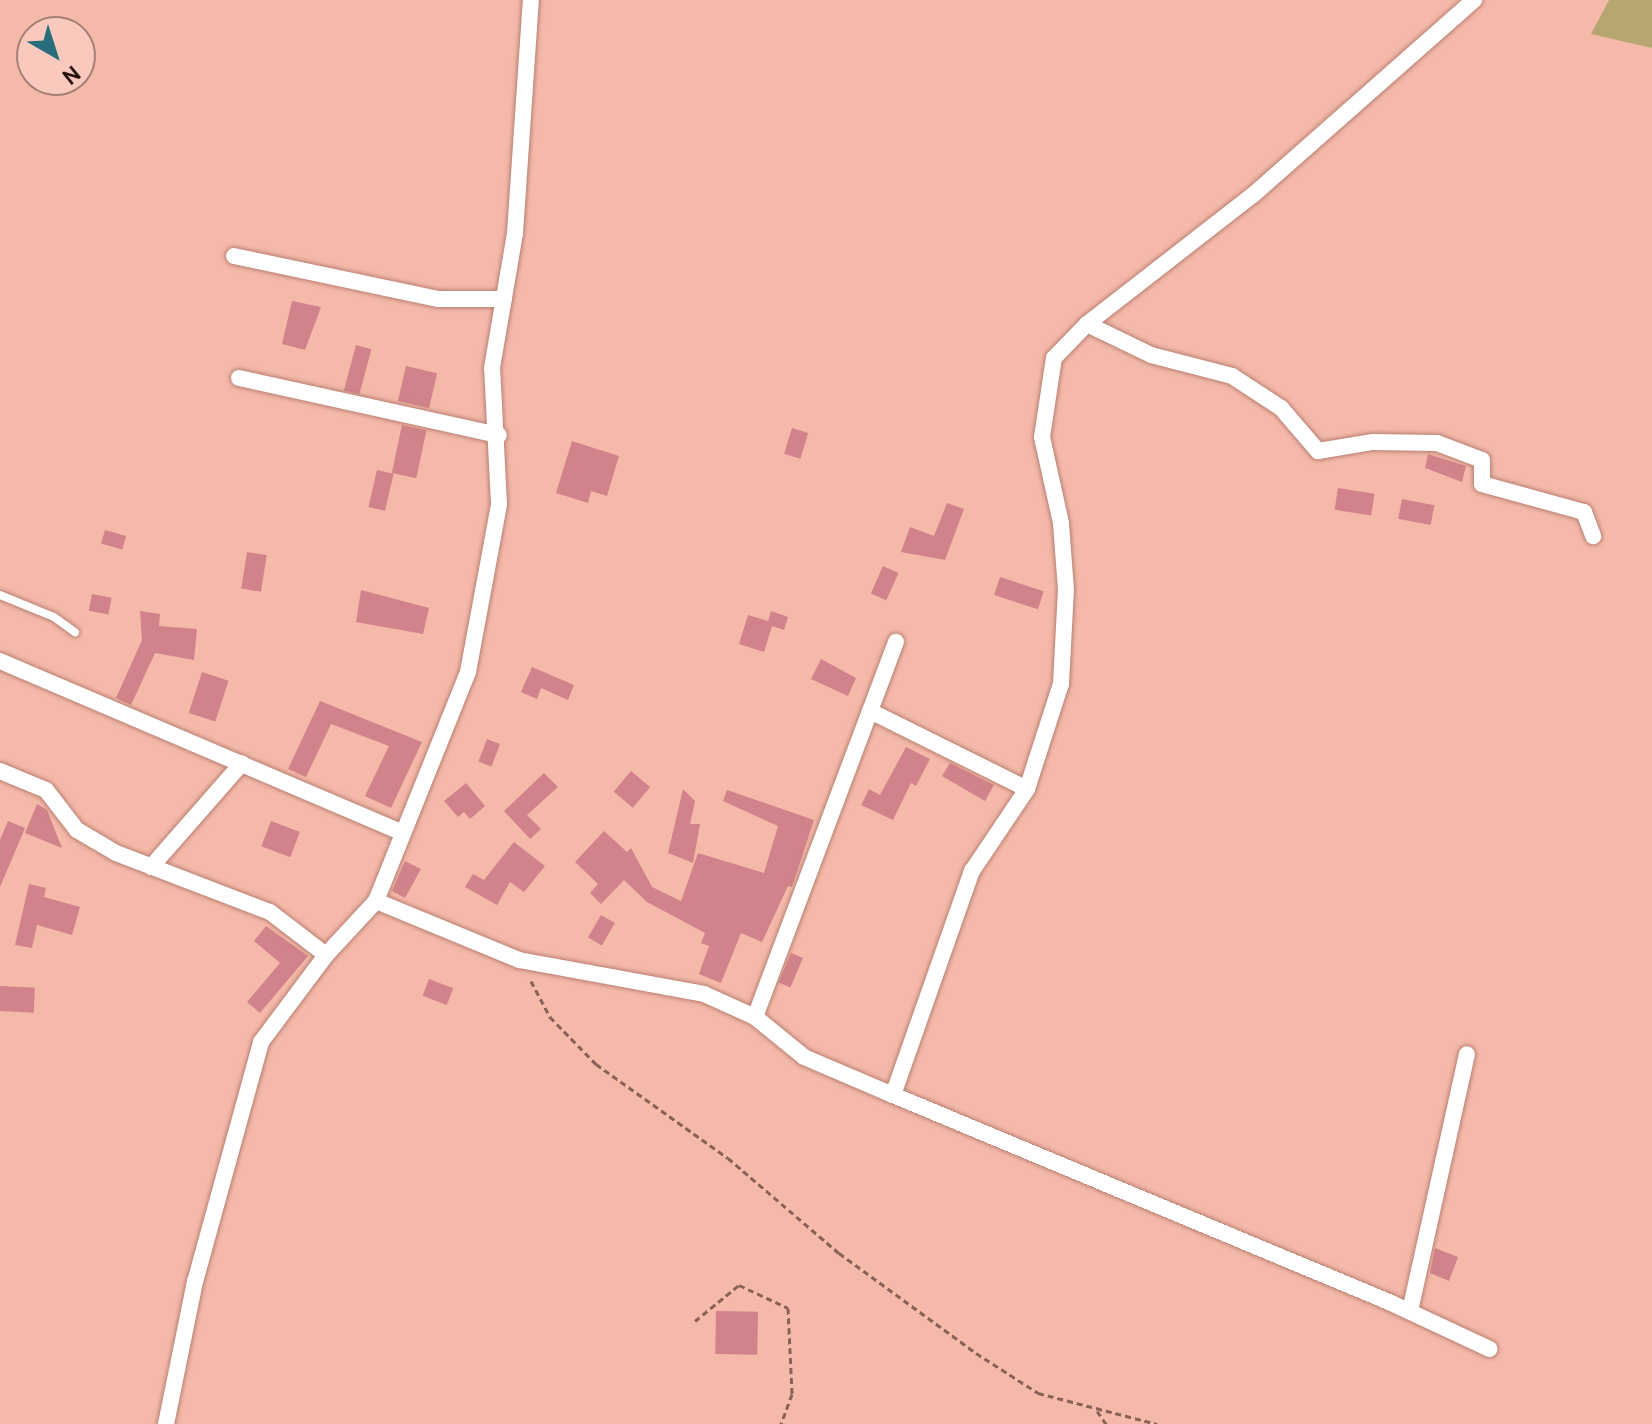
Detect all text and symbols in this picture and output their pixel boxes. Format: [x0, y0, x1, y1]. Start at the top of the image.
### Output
north arrow [16, 16, 96, 96]
text: N [56, 58, 85, 89]

